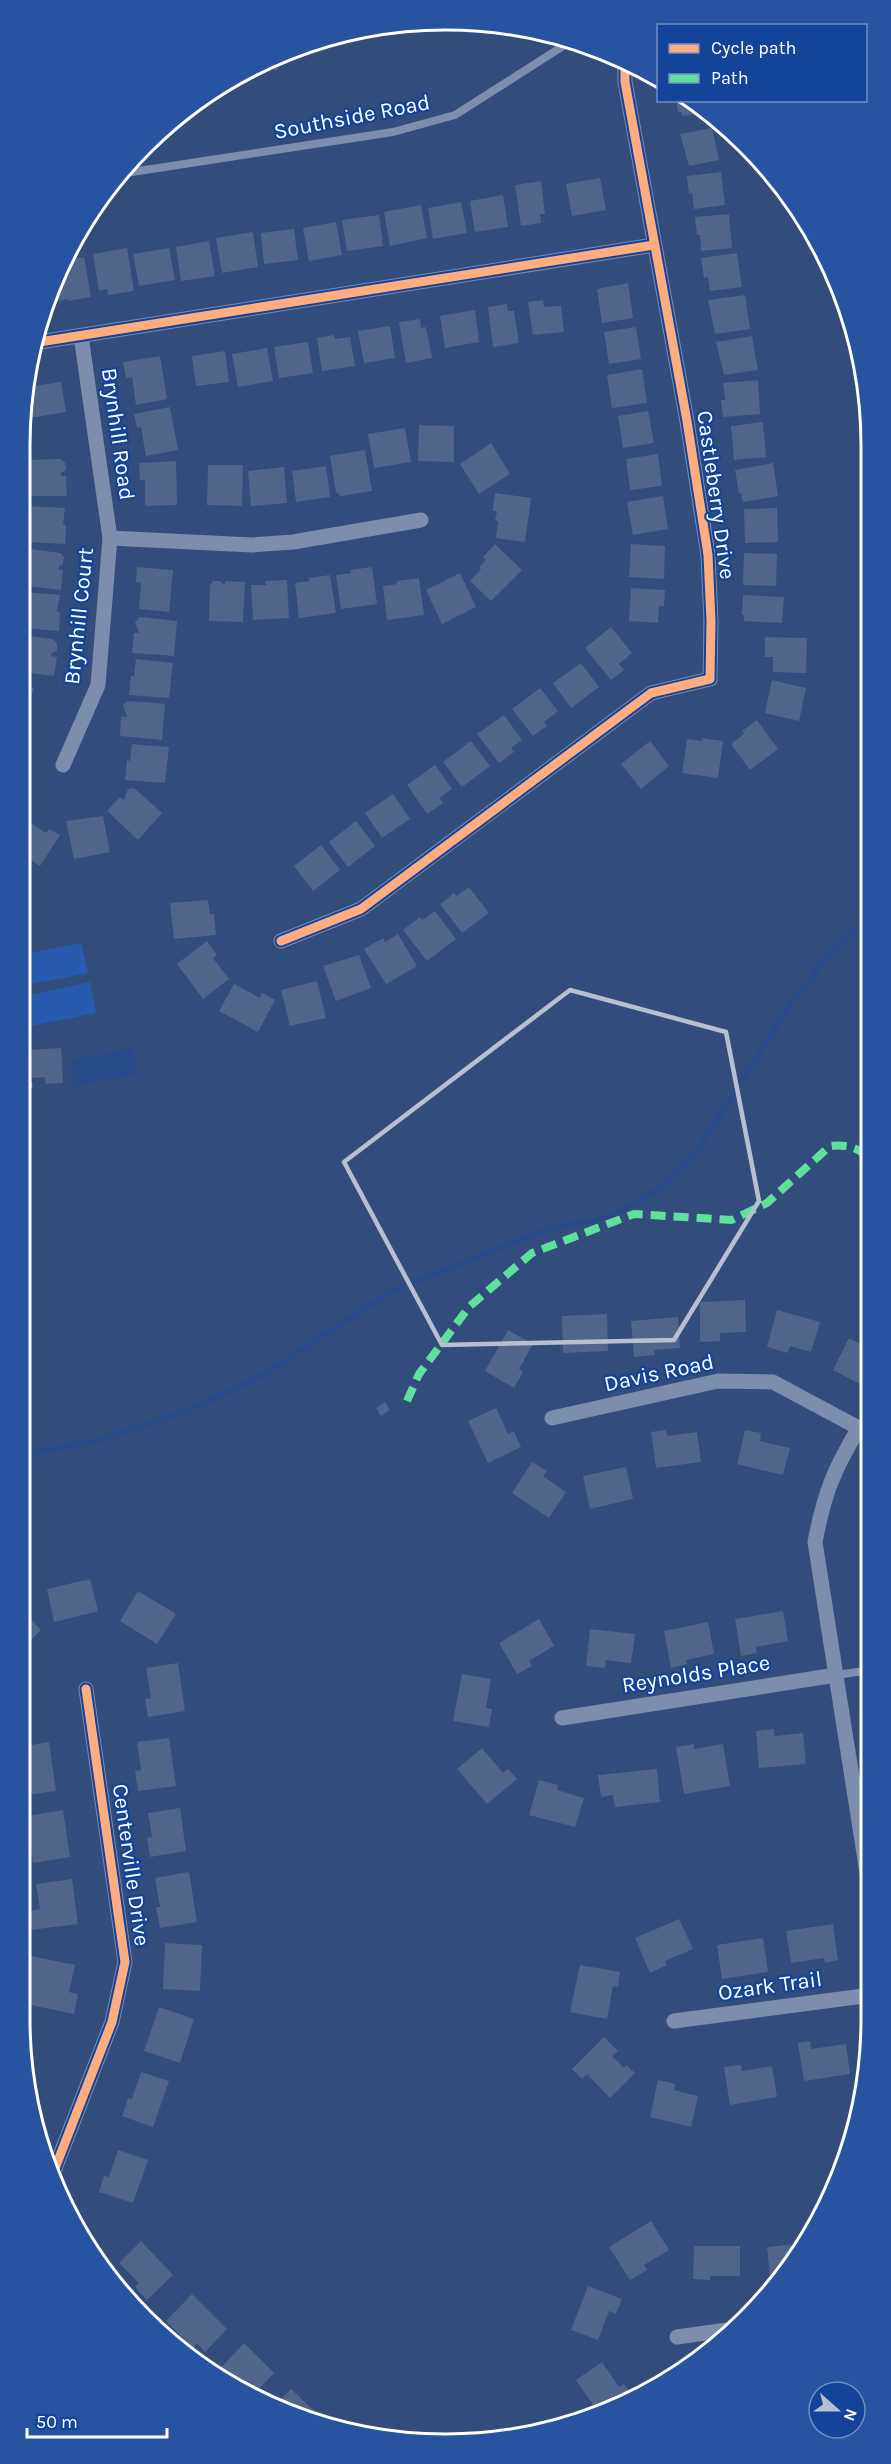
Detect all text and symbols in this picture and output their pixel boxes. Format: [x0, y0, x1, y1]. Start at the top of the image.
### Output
legend [657, 24, 867, 102]
text: Cycle path [711, 37, 796, 59]
text: Path [711, 67, 749, 89]
street label: Southside Road [272, 89, 432, 145]
street label: Brynhill Road [96, 366, 140, 502]
street label: Castleberry Drive [691, 409, 741, 581]
street label: Brynhill Court [59, 546, 99, 686]
street label: Davis Road [602, 1349, 716, 1397]
street label: Reynolds Place [620, 1649, 772, 1699]
street label: Centerville Drive [107, 1782, 155, 1948]
street label: Ozark Trail [716, 1966, 824, 2006]
north arrow [807, 2380, 867, 2440]
scale bar [27, 2401, 166, 2439]
text: N [840, 2406, 861, 2424]
text: 50 m [36, 2411, 78, 2433]

